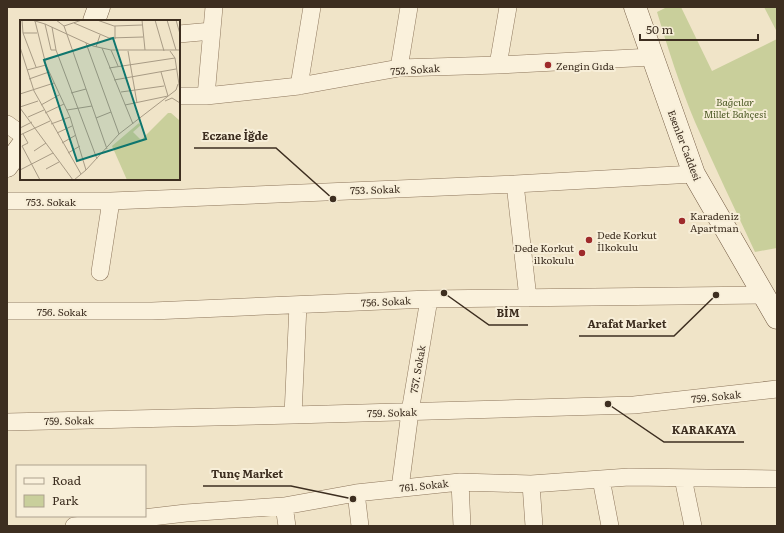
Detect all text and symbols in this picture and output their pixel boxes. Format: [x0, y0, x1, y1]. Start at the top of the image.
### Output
scale bar [640, 16, 758, 42]
inset map [20, 20, 180, 180]
text: 50 m [646, 20, 673, 38]
place label: Zengin Gıda [556, 58, 615, 73]
street label: 752. Sokak [390, 60, 441, 78]
marker: Zengin Gıda [543, 60, 553, 70]
park label: Bağcılar Millet Bahçesi [704, 94, 766, 121]
street label: Esenler Caddesi [665, 107, 706, 183]
callout: Eczane İğde [194, 125, 276, 148]
text: Eczane İğde [202, 127, 268, 143]
street label: 753. Sokak [350, 181, 401, 197]
street label: 753. Sokak [26, 194, 77, 209]
place label: Karadeniz Apartman [690, 208, 739, 235]
marker: Karadeniz Apartman [677, 216, 687, 226]
place label: Dede Korkut İlkokulu [597, 227, 657, 254]
marker: Dede Korkut İlkokulu [584, 235, 594, 245]
place label: Dede Korkut ilkokulu [514, 240, 575, 267]
marker: Dede Korkut ilkokulu [577, 248, 587, 258]
street label: 756. Sokak [361, 292, 412, 310]
callout: BİM [489, 302, 528, 325]
street label: 756. Sokak [37, 304, 88, 319]
text: BİM [496, 304, 520, 320]
callout: Arafat Market [579, 313, 674, 336]
text: Arafat Market [587, 315, 667, 331]
street label: 757. Sokak [405, 343, 429, 394]
street label: 759. Sokak [690, 386, 742, 406]
street label: 759. Sokak [367, 404, 418, 420]
street label: 759. Sokak [44, 412, 95, 428]
callout: KARAKAYA [664, 419, 744, 442]
text: KARAKAYA [672, 421, 737, 437]
callout: Tunç Market [203, 463, 291, 486]
legend [16, 465, 146, 517]
text: Tunç Market [211, 465, 283, 481]
text: Road [52, 471, 82, 489]
street label: 761. Sokak [399, 475, 450, 495]
text: Park [52, 491, 79, 509]

